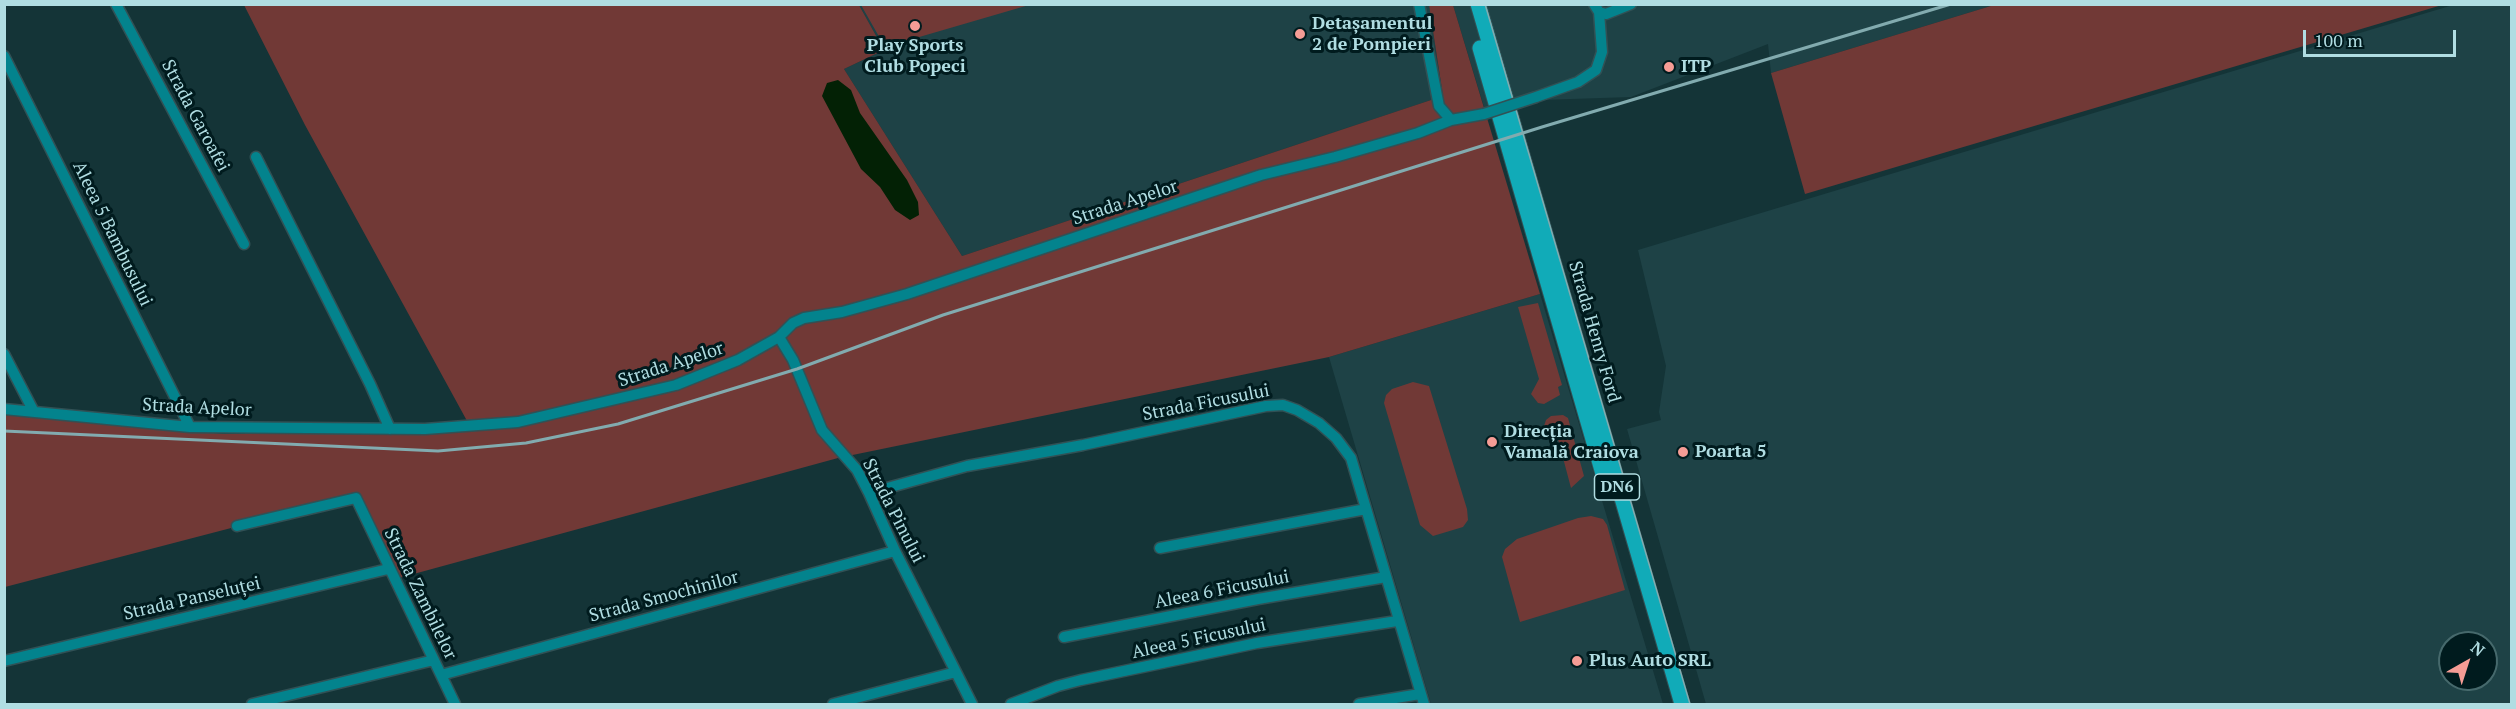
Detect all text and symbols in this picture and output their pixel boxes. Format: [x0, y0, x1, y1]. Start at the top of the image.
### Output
place label: Detașamentul 2 de Pompieri [1312, 13, 1433, 56]
scale bar [2306, 18, 2459, 56]
marker: Play Sports Club Popeci [908, 19, 922, 33]
marker: Detașamentul 2 de Pompieri [1293, 27, 1307, 41]
text: 100 m [2314, 28, 2363, 52]
place label: Play Sports Club Popeci [864, 35, 966, 78]
street label: Strada Garoafei [156, 56, 234, 176]
place label: ITP [1681, 56, 1711, 78]
marker: ITP [1662, 60, 1676, 74]
street label: Aleea 5 Bambusului [68, 158, 156, 310]
street label: Strada Apelor [1070, 176, 1180, 230]
street label: Strada Henry Ford [1564, 259, 1624, 405]
street label: Strada Apelor [616, 338, 726, 392]
street label: Strada Ficusului [1141, 380, 1271, 426]
street label: Strada Apelor [142, 394, 252, 422]
place label: Direcția Vamală Craiova [1504, 421, 1639, 464]
marker: Direcția Vamală Craiova [1485, 435, 1499, 449]
place label: Poarta 5 [1695, 441, 1767, 463]
marker: Poarta 5 [1676, 445, 1690, 459]
street label: Strada Pinului [857, 455, 929, 567]
road number: DN6 [1594, 474, 1640, 500]
street label: Strada Zambilelor [379, 525, 461, 663]
street label: Aleea 6 Ficusului [1153, 566, 1291, 614]
street label: Strada Smochinilor [587, 567, 741, 627]
street label: Strada Panseluței [121, 573, 263, 625]
street label: Aleea 5 Ficusului [1130, 614, 1268, 664]
north arrow [2438, 631, 2498, 691]
text: N [2466, 636, 2490, 661]
place label: Plus Auto SRL [1589, 650, 1711, 672]
marker: Plus Auto SRL [1570, 654, 1584, 668]

